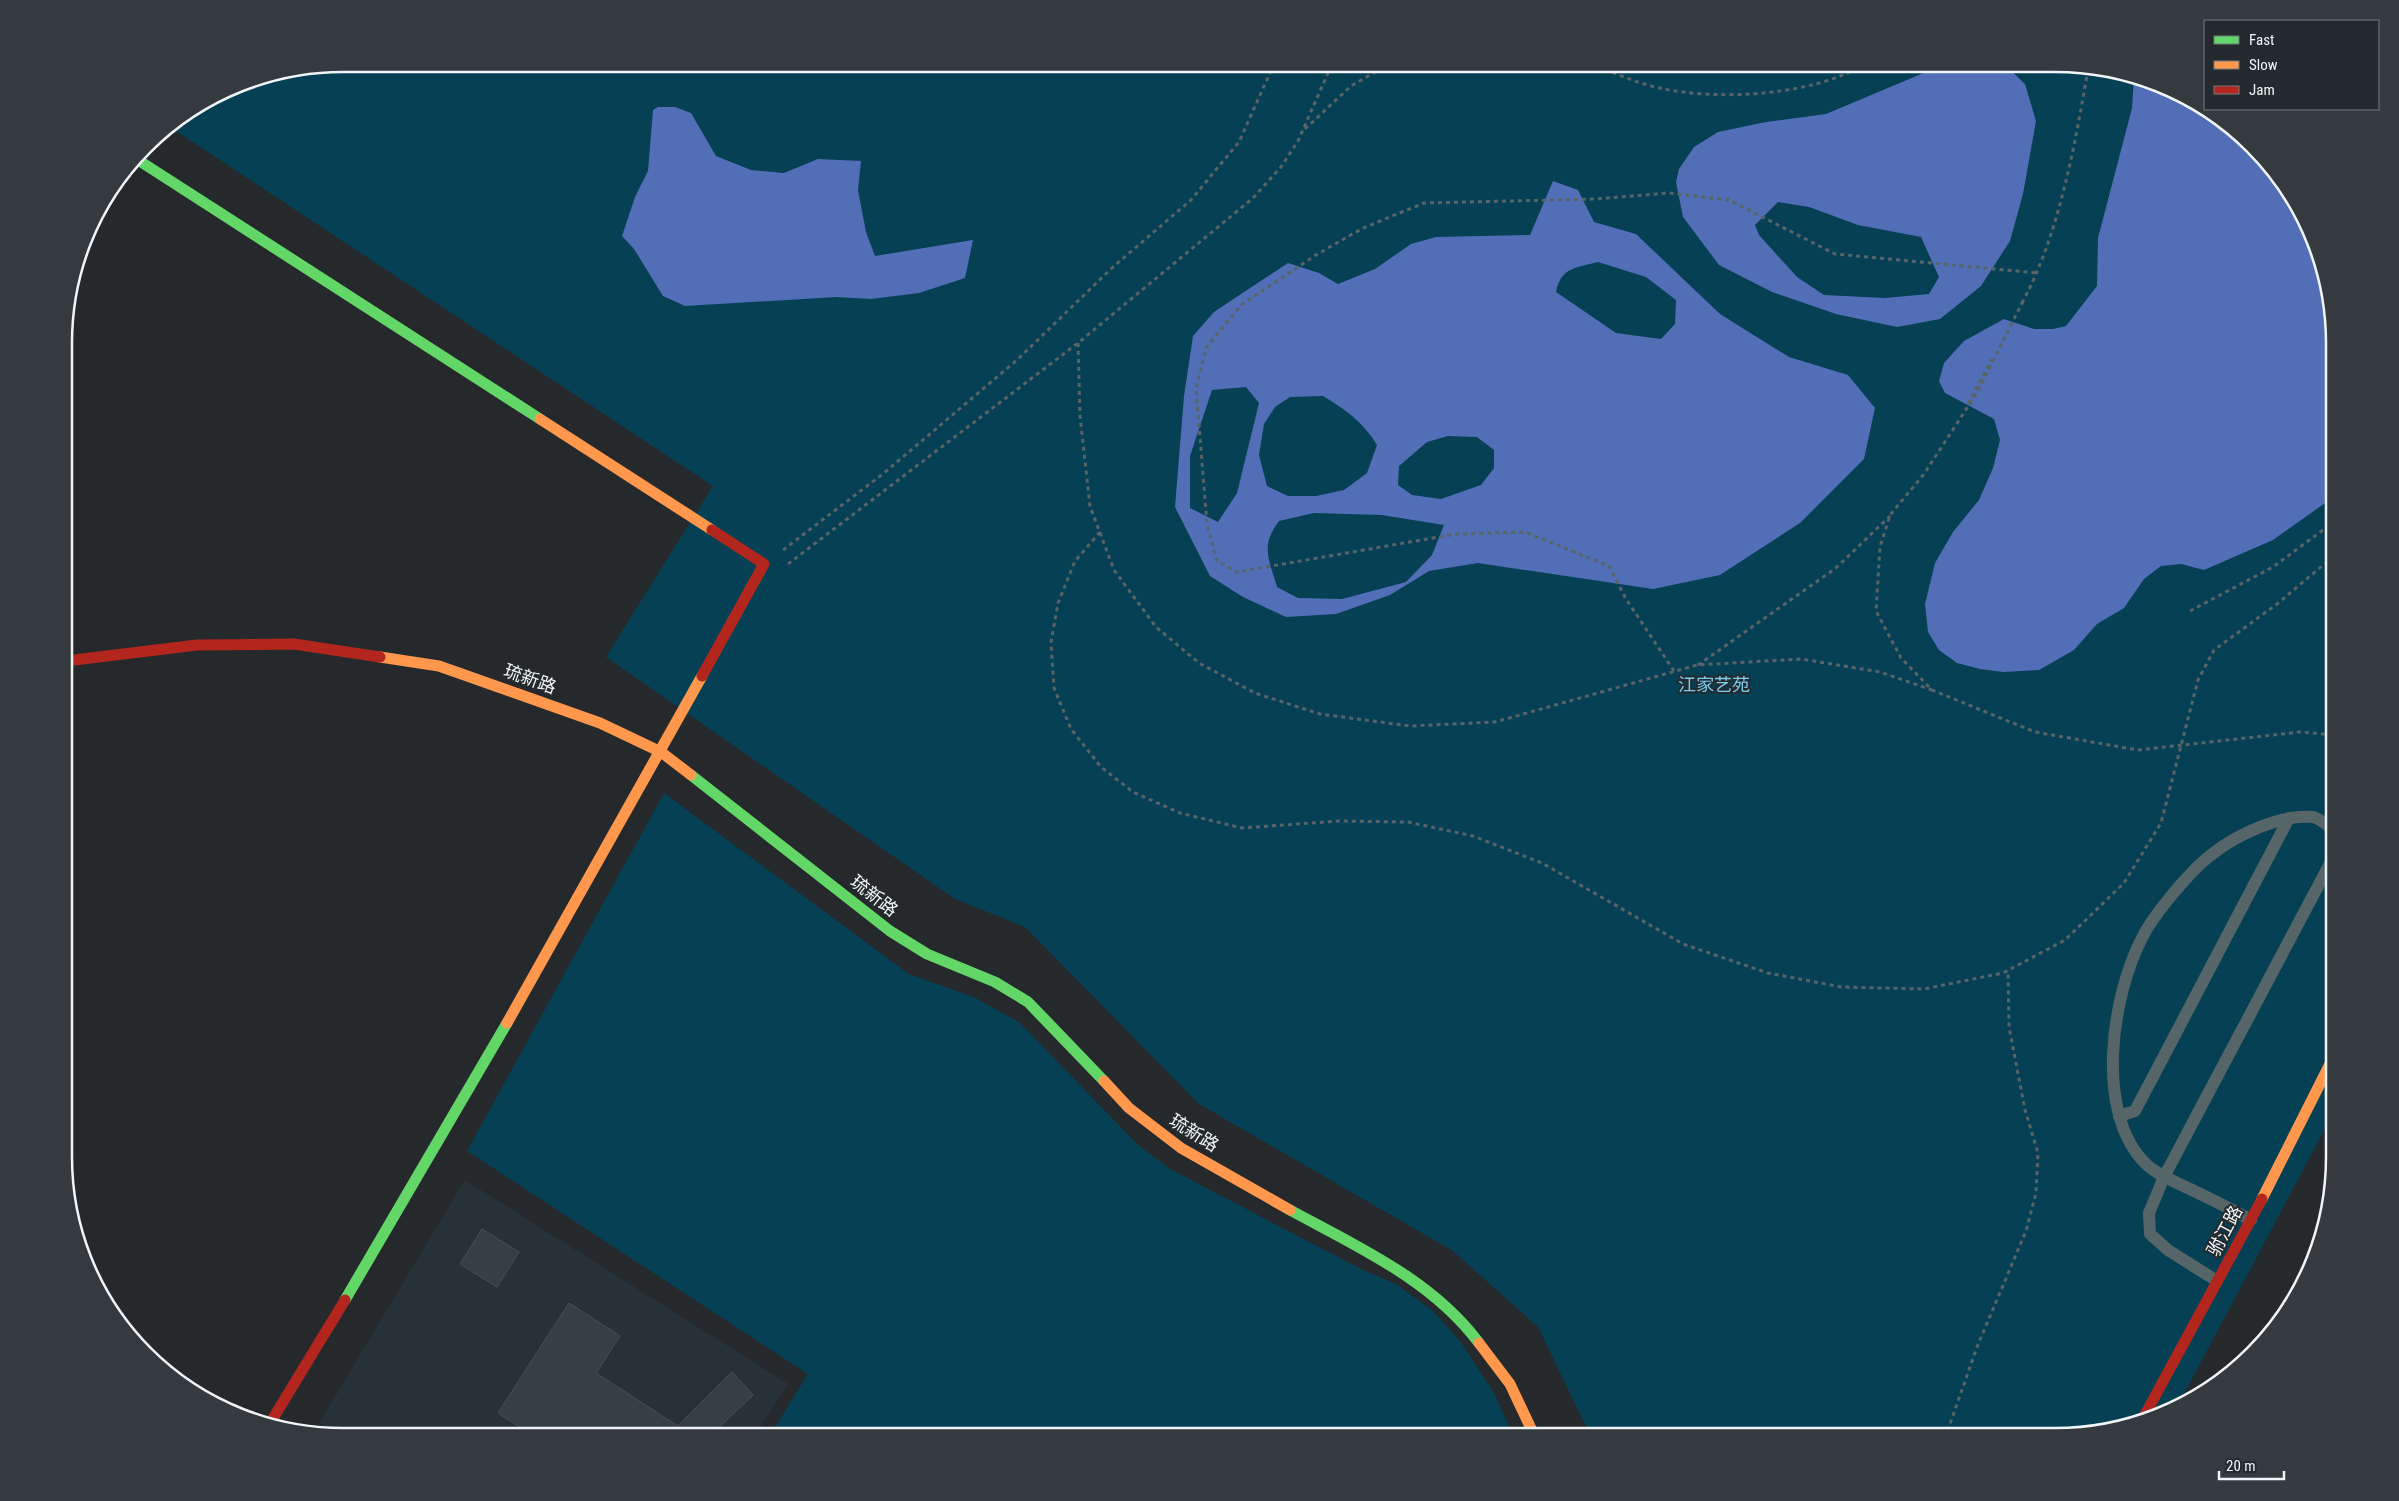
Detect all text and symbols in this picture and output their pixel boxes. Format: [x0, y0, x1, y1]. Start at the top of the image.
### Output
legend [2204, 20, 2379, 110]
text: Fast [2249, 31, 2274, 49]
text: Slow [2249, 56, 2278, 74]
text: Jam [2249, 81, 2275, 99]
street label: 琉新路 [501, 659, 559, 698]
park label: 江家艺苑 [1678, 674, 1750, 695]
street label: 琉新路 [847, 871, 902, 921]
street label: 琉新路 [1166, 1109, 1223, 1156]
street label: 驸江路 [2203, 1202, 2247, 1260]
scale bar [2219, 1448, 2284, 1480]
text: 20 m [2226, 1457, 2256, 1475]

